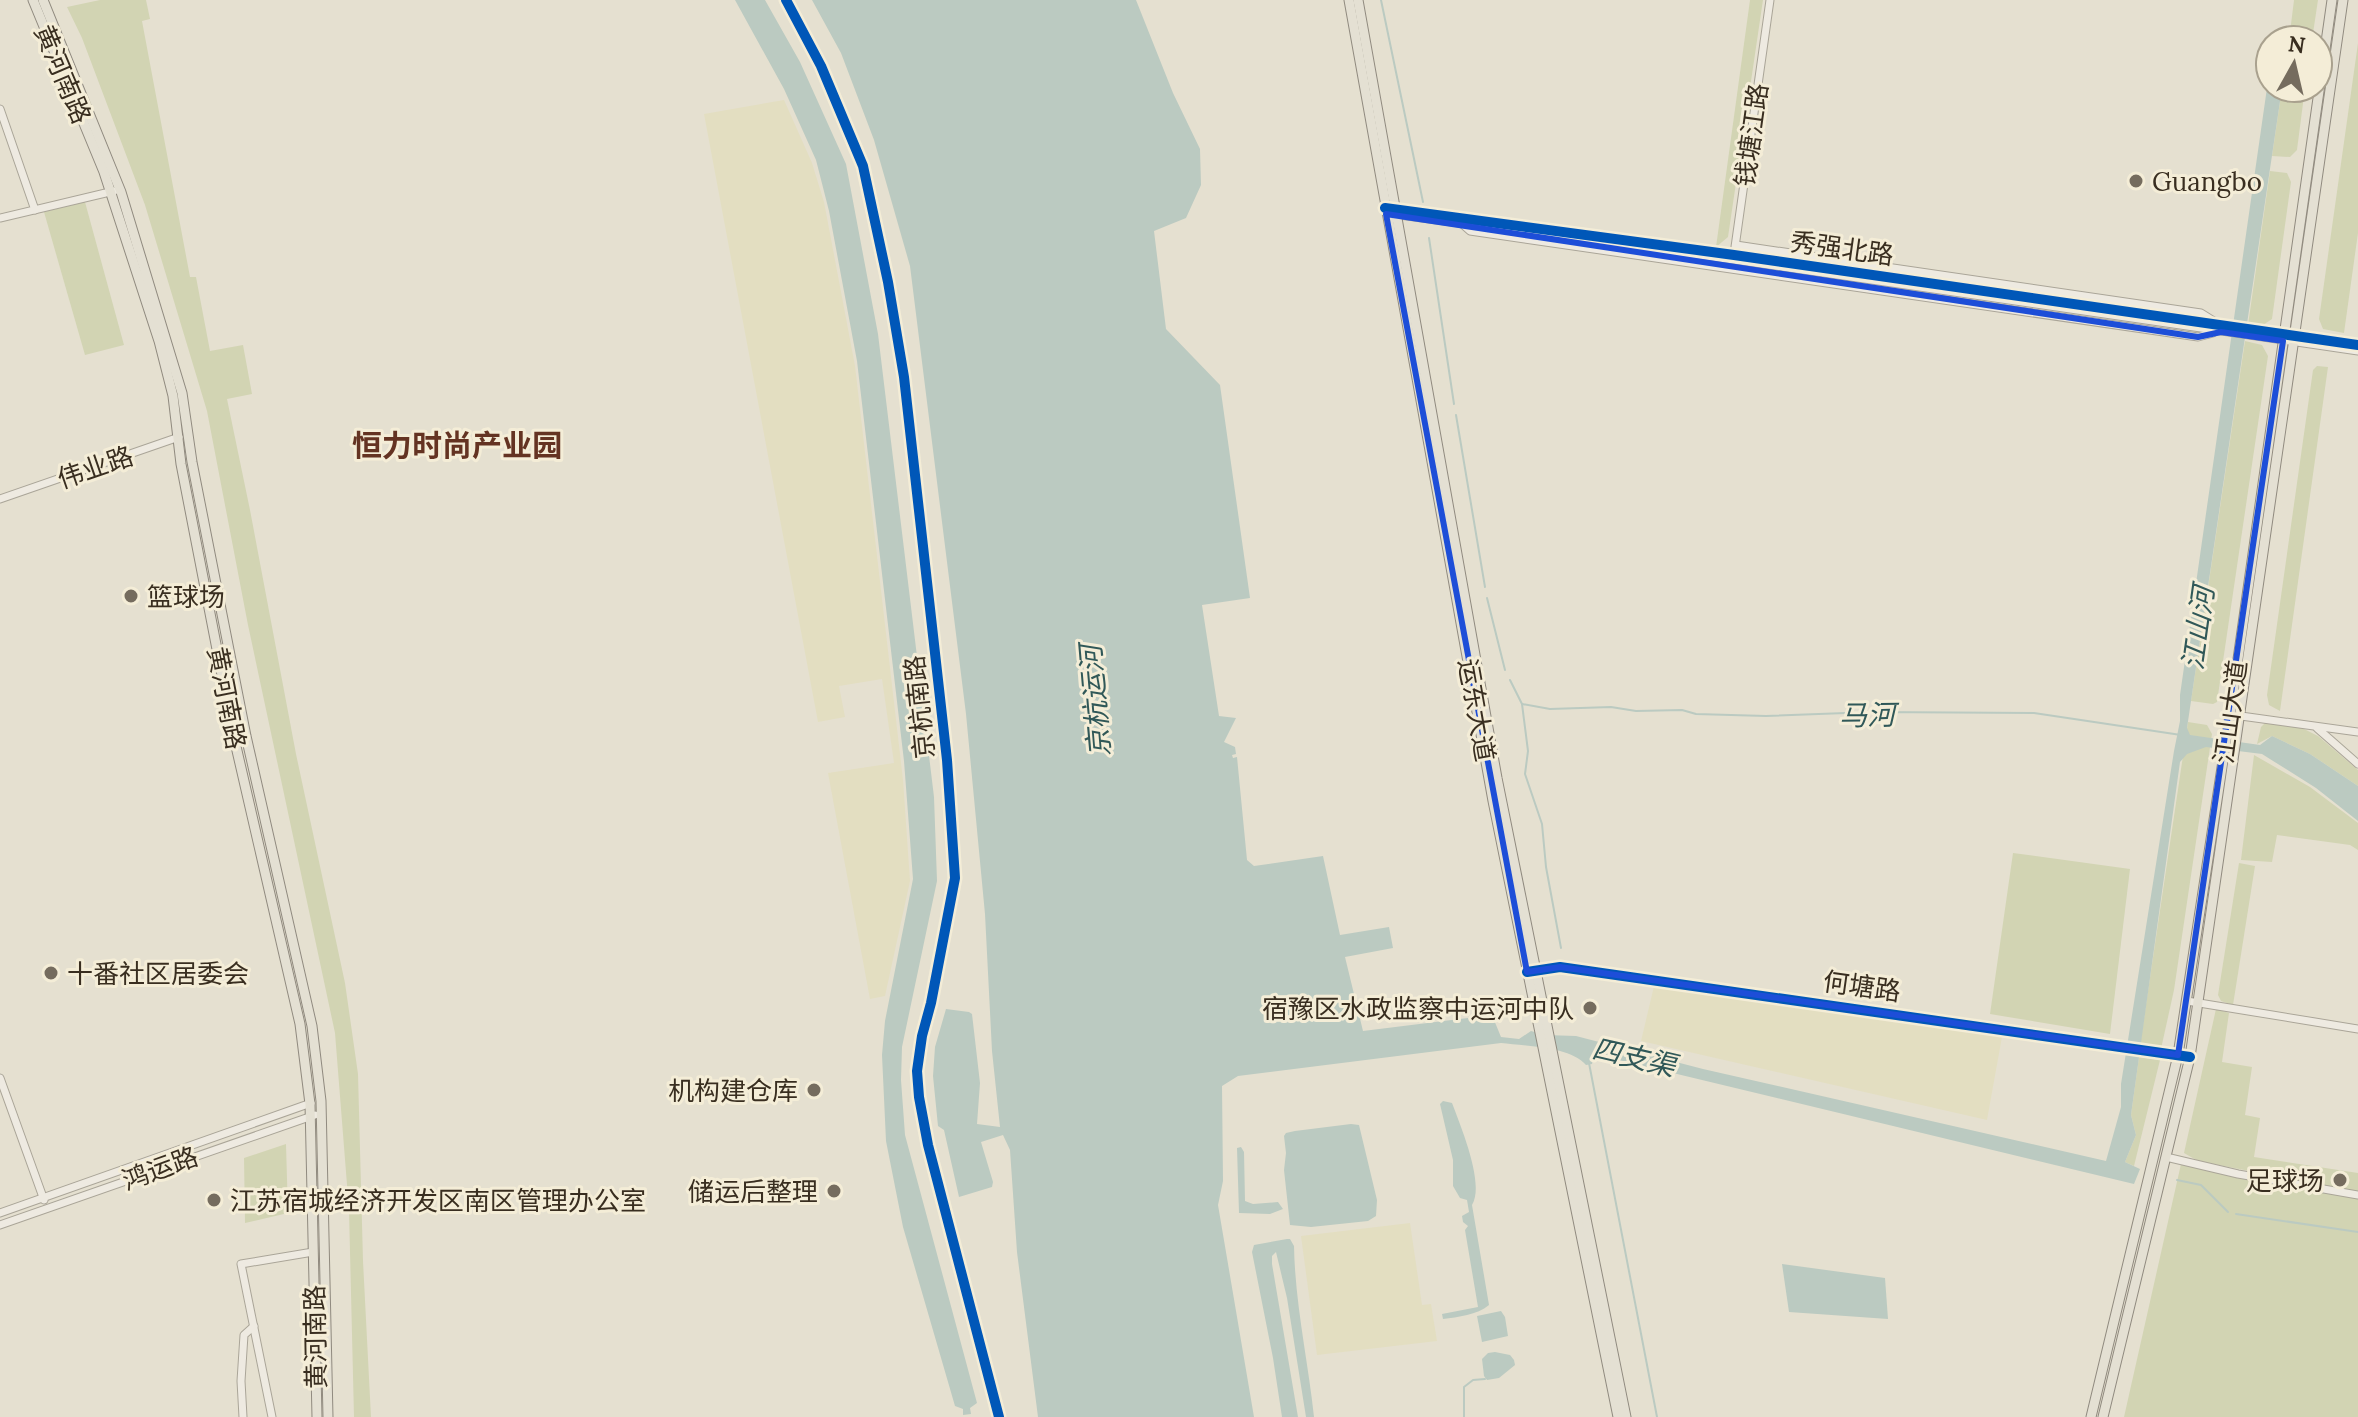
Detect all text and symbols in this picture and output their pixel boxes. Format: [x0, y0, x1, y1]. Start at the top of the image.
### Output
street label: 黄河南路 [27, 20, 99, 128]
north arrow [2254, 24, 2334, 104]
text: N [2286, 29, 2307, 59]
street label: 钱塘江路 [1727, 81, 1775, 189]
place label: Guangbo [2152, 165, 2262, 198]
marker: Guangbo [2127, 172, 2145, 190]
street label: 秀强北路 [1788, 224, 1896, 272]
district label: 恒力时尚产业园 [352, 426, 562, 464]
street label: 伟业路 [53, 439, 137, 495]
water label: 江山河 [2174, 579, 2222, 672]
place label: 篮球场 [147, 580, 225, 613]
marker: 篮球场 [122, 587, 140, 605]
water label: 京杭运河 [1072, 639, 1118, 758]
street label: 黄河南路 [201, 644, 253, 752]
street label: 京杭南路 [897, 654, 941, 760]
street label: 运东大道 [1452, 656, 1502, 764]
street label: 江山大道 [2206, 658, 2254, 766]
water label: 马河 [1839, 696, 1900, 733]
place label: 十番社区居委会 [67, 957, 249, 990]
marker: 十番社区居委会 [42, 964, 60, 982]
street label: 何塘路 [1821, 964, 1903, 1008]
place label: 宿豫区水政监察中运河中队 [1262, 992, 1574, 1025]
marker: 宿豫区水政监察中运河中队 [1581, 999, 1599, 1017]
water label: 四支渠 [1589, 1030, 1683, 1085]
place label: 机构建仓库 [668, 1074, 798, 1107]
marker: 机构建仓库 [805, 1081, 823, 1099]
street label: 鸿运路 [118, 1139, 202, 1197]
place label: 足球场 [2246, 1164, 2324, 1197]
marker: 足球场 [2331, 1171, 2349, 1189]
place label: 储运后整理 [688, 1175, 818, 1208]
marker: 储运后整理 [825, 1182, 843, 1200]
place label: 江苏宿城经济开发区南区管理办公室 [230, 1184, 646, 1217]
marker: 江苏宿城经济开发区南区管理办公室 [205, 1191, 223, 1209]
street label: 黄河南路 [298, 1285, 332, 1389]

